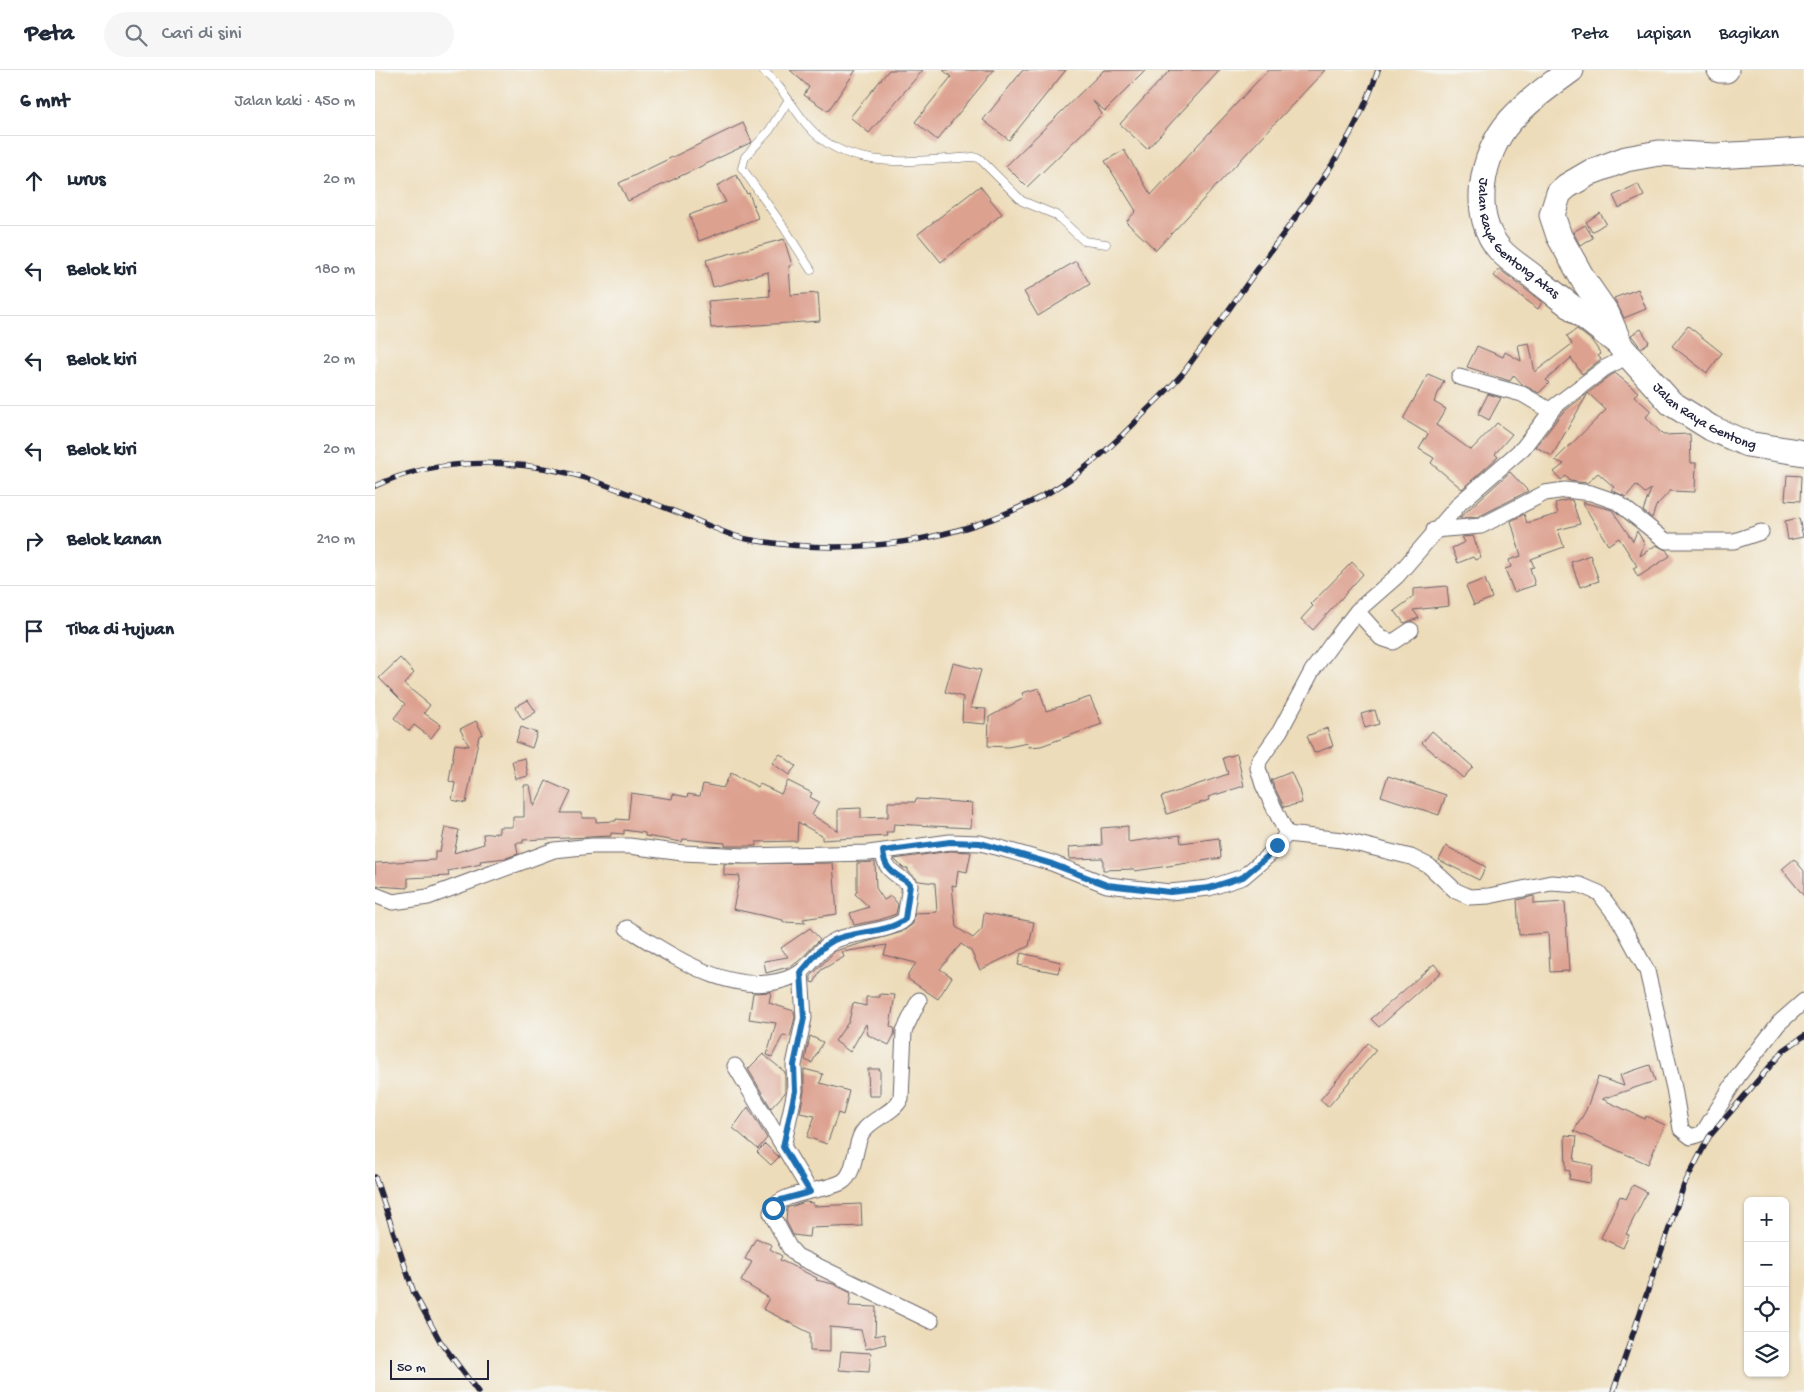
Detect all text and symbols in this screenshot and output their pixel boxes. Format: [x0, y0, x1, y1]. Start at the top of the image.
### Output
search box [104, 12, 454, 57]
text: Peta [25, 20, 74, 49]
icon: search [122, 21, 150, 49]
text: Cari di sini [162, 23, 242, 46]
text: Peta [1572, 24, 1609, 45]
text: Lapisan [1637, 24, 1691, 45]
text: Bagikan [1719, 24, 1779, 45]
text: 6 mnt [20, 90, 69, 115]
text: Jalan kaki · 450 m [234, 93, 355, 112]
icon: ahead [20, 167, 48, 195]
text: Lurus [67, 169, 106, 192]
text: 20 m [323, 171, 355, 190]
street label: Jalan Raya Gentong Atas [1473, 177, 1563, 303]
icon: left [20, 257, 48, 285]
text: Belok kiri [67, 259, 137, 282]
text: 180 m [316, 261, 355, 280]
icon: left [20, 347, 48, 375]
text: Belok kiri [67, 349, 137, 372]
text: 20 m [323, 351, 355, 370]
street label: Jalan Raya Gentong [1649, 379, 1757, 454]
icon: left [20, 437, 48, 465]
text: Belok kiri [67, 439, 137, 462]
text: 20 m [323, 441, 355, 460]
icon: right [20, 527, 48, 555]
text: Belok kanan [67, 529, 161, 552]
text: 210 m [316, 531, 355, 550]
icon: arrive [20, 617, 48, 645]
text: Tiba di tujuan [67, 619, 174, 642]
route end [1266, 834, 1289, 857]
route start [762, 1197, 785, 1220]
map controls [1744, 1197, 1789, 1377]
button: + [1744, 1197, 1789, 1242]
button: − [1744, 1242, 1789, 1287]
button: locate [1744, 1287, 1789, 1332]
button: layers [1744, 1332, 1789, 1377]
scale bar [390, 1357, 489, 1380]
text: 50 m [397, 1360, 426, 1377]

